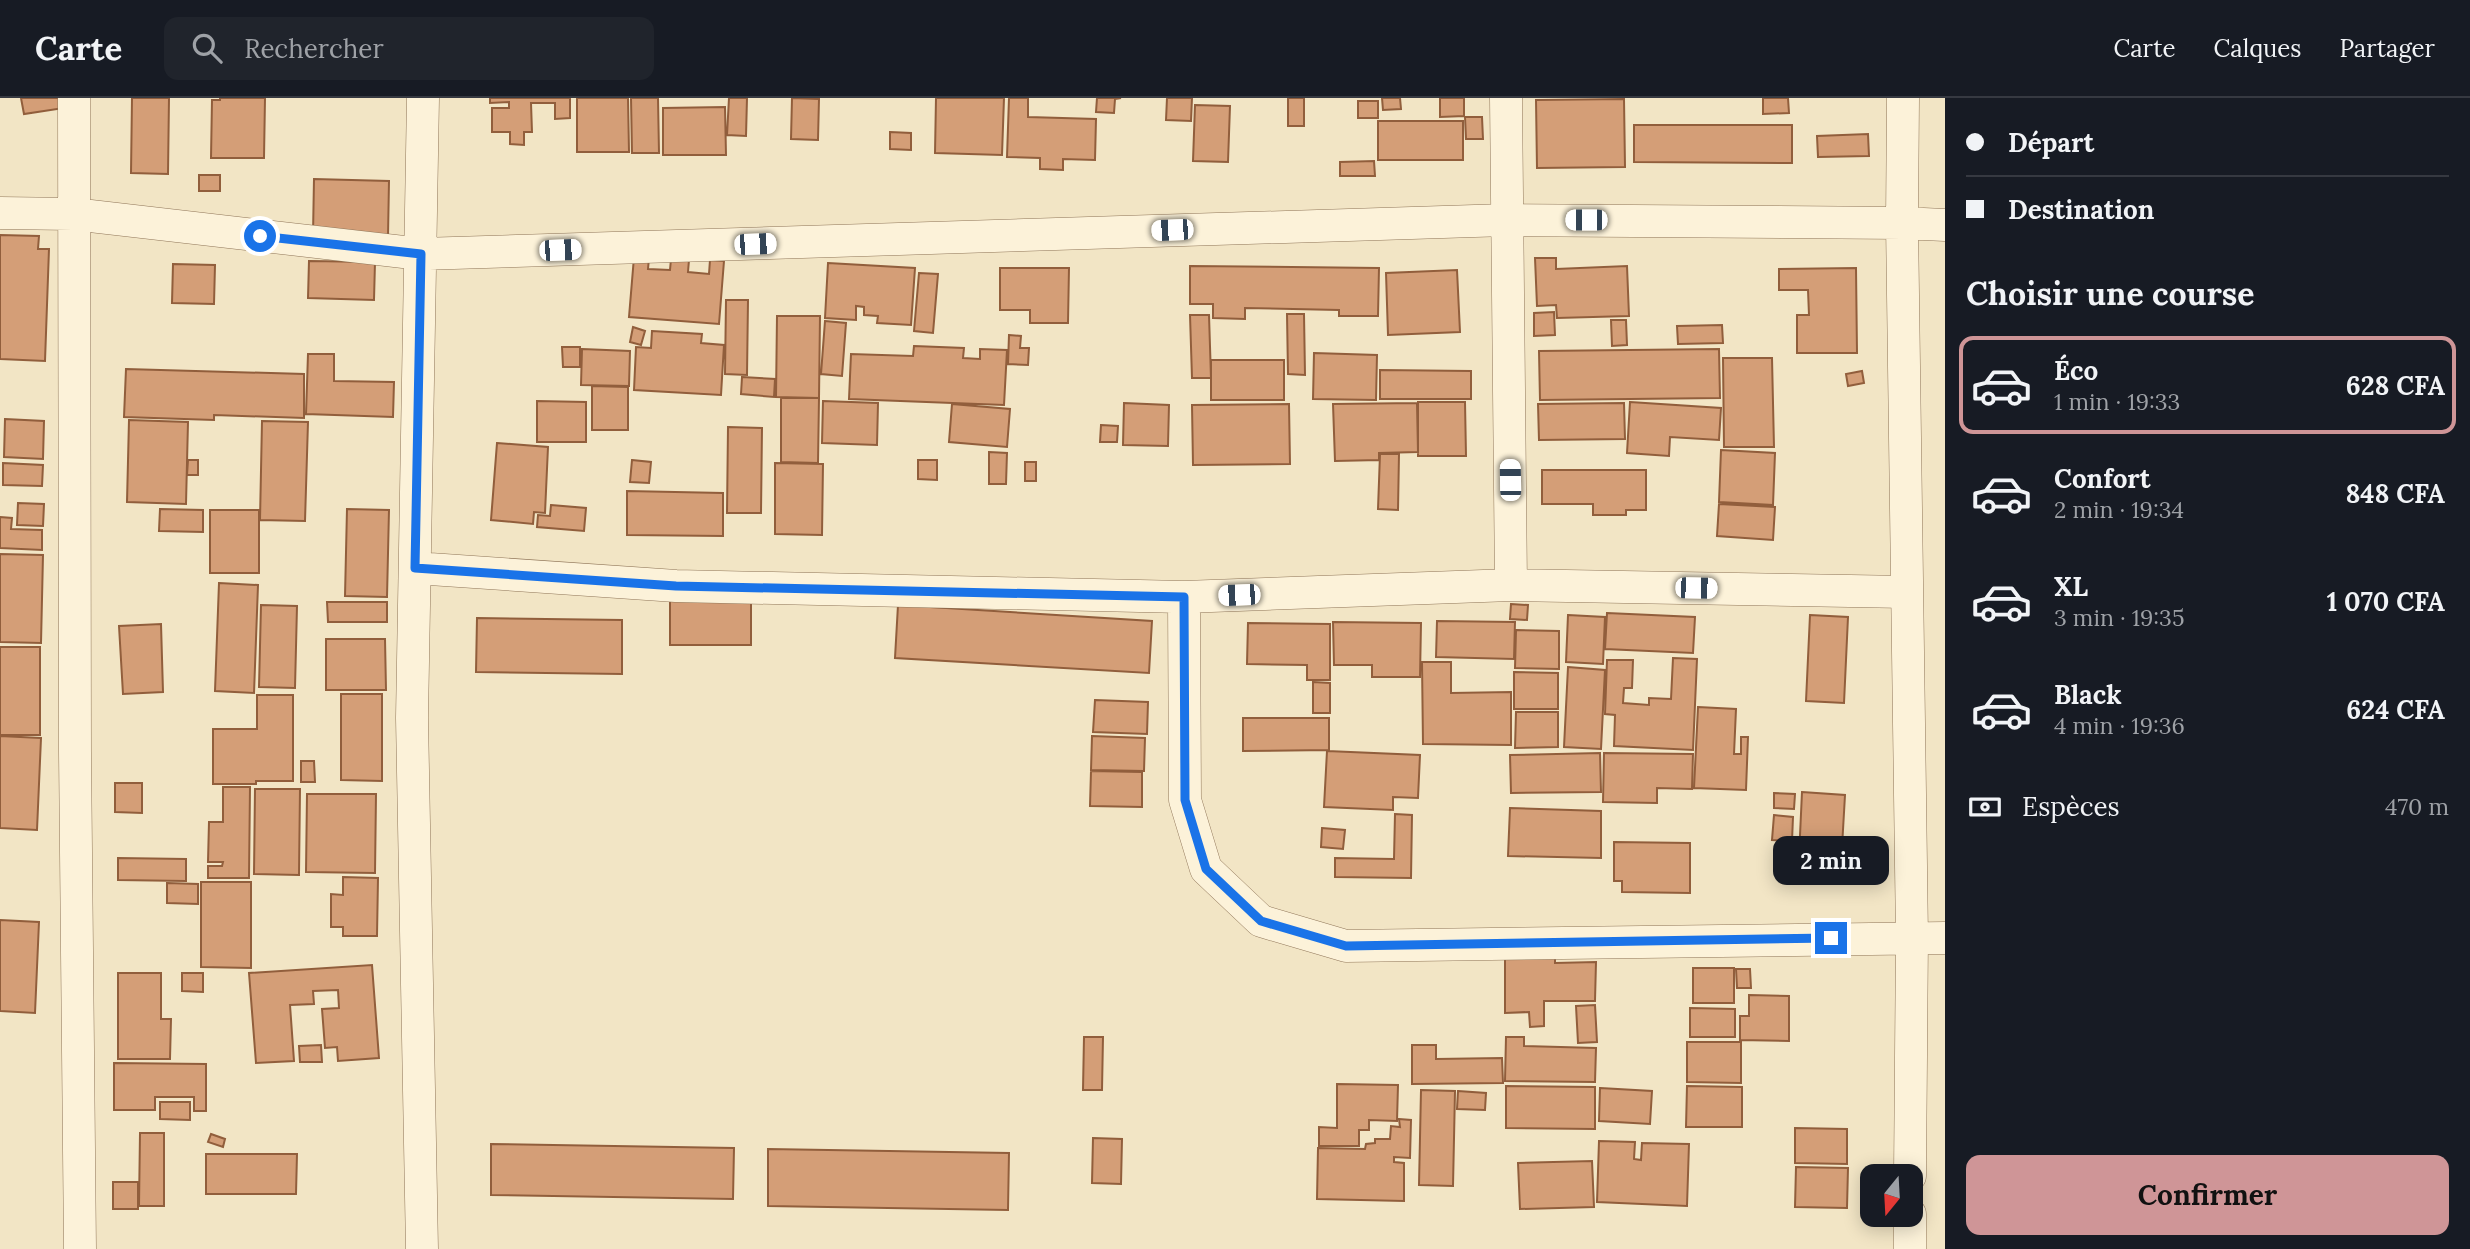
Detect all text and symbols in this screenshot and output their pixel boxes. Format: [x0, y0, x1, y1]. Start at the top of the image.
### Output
search box [164, 17, 654, 80]
text: Carte [35, 27, 122, 69]
icon: search [188, 29, 226, 67]
text: Rechercher [244, 32, 384, 65]
text: Carte [2113, 33, 2175, 64]
text: Calques [2213, 33, 2301, 64]
text: Partager [2339, 33, 2435, 64]
text: Départ [2008, 126, 2094, 159]
text: Destination [2008, 193, 2154, 226]
car [1566, 210, 1608, 231]
car [1151, 219, 1194, 241]
route start [244, 220, 276, 252]
car [734, 233, 777, 255]
car [539, 239, 582, 261]
text: Choisir une course [1966, 273, 2254, 314]
icon: car [1970, 354, 2033, 417]
text: Éco [2054, 354, 2098, 387]
text: 628 CFA [2346, 369, 2445, 402]
text: 1 min · 19:33 [2054, 387, 2180, 416]
car [1500, 459, 1521, 501]
icon: car [1970, 462, 2033, 525]
text: Confort [2054, 462, 2151, 495]
text: 848 CFA [2345, 477, 2445, 510]
text: 2 min · 19:34 [2054, 495, 2184, 524]
icon: car [1970, 570, 2033, 633]
text: XL [2054, 570, 2088, 603]
car [1675, 577, 1718, 599]
car [1218, 584, 1261, 606]
text: 1 070 CFA [2327, 585, 2445, 618]
text: 3 min · 19:35 [2054, 603, 2184, 632]
icon: car [1970, 678, 2033, 741]
text: Black [2054, 678, 2122, 711]
text: 624 CFA [2346, 693, 2445, 726]
text: 4 min · 19:36 [2054, 711, 2185, 740]
icon: cash [1966, 788, 2004, 826]
text: Espèces [2022, 790, 2120, 823]
text: 470 m [2385, 792, 2449, 821]
callout: 2 min [1773, 836, 1889, 886]
text: 2 min [1800, 846, 1862, 875]
route end [1815, 922, 1847, 954]
button: Confirmer [1966, 1155, 2449, 1235]
north arrow [1860, 1164, 1923, 1227]
map controls [1860, 1164, 1923, 1227]

